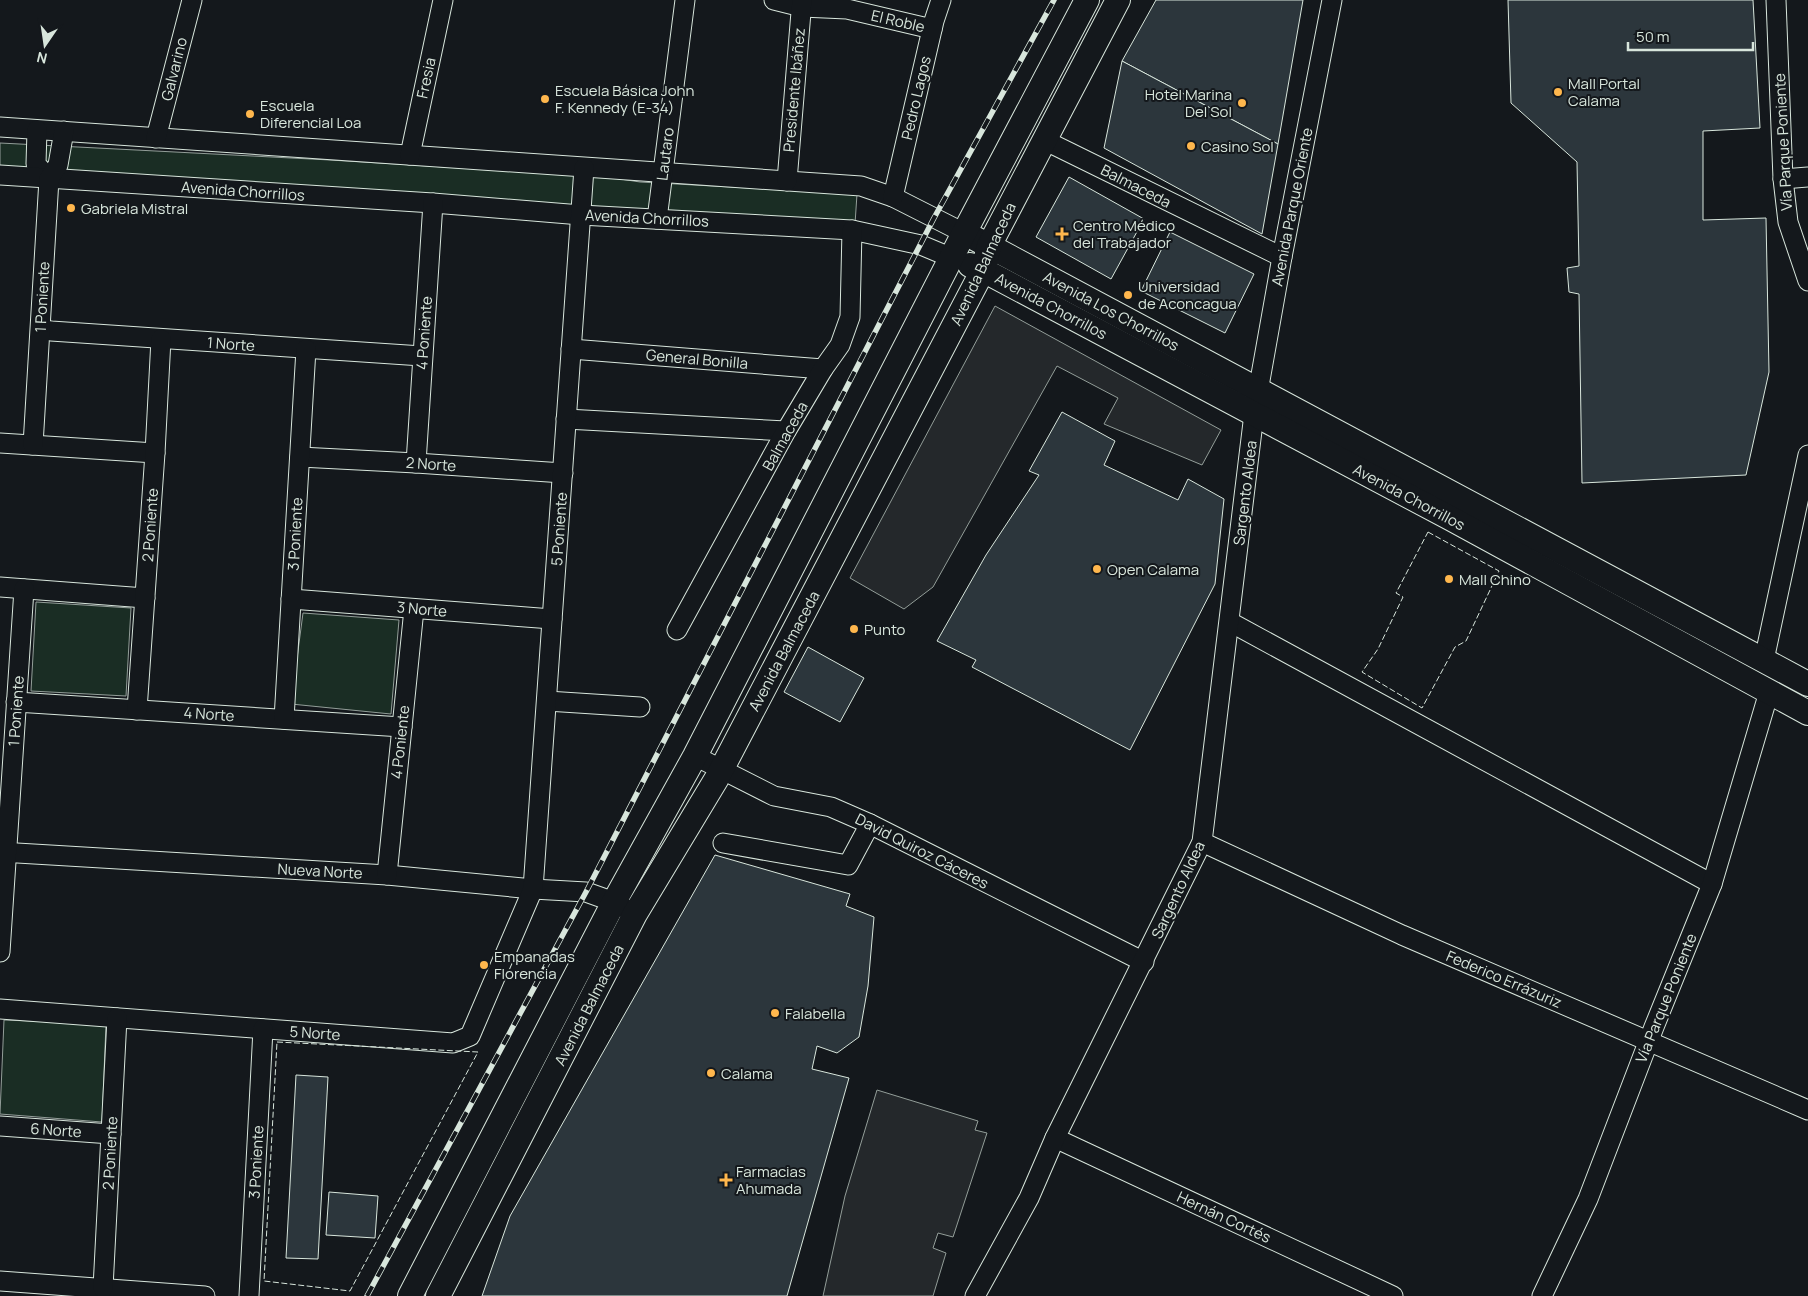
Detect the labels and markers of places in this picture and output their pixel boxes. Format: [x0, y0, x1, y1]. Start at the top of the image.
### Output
place label: Mall Portal Calama [1568, 73, 1640, 111]
place label: Escuela Básica John F. Kennedy (E-34) [555, 80, 694, 118]
place label: Hotel Marina Del Sol [1145, 84, 1232, 122]
marker: Mall Portal Calama [1552, 86, 1564, 98]
marker: Escuela Básica John F. Kennedy (E-34) [539, 93, 551, 105]
place label: Escuela Diferencial Loa [260, 95, 361, 133]
marker: Hotel Marina Del Sol [1236, 97, 1248, 109]
marker: Escuela Diferencial Loa [244, 108, 256, 120]
place label: Casino Sol [1201, 136, 1274, 157]
marker: Casino Sol [1185, 140, 1197, 152]
place label: Gabriela Mistral [81, 198, 188, 219]
marker: Gabriela Mistral [65, 202, 77, 214]
place label: Centro Médico del Trabajador [1073, 215, 1175, 253]
marker: Centro Médico del Trabajador [1055, 227, 1069, 241]
place label: Universidad de Aconcagua [1138, 276, 1237, 314]
marker: Universidad de Aconcagua [1122, 289, 1134, 301]
place label: Open Calama [1107, 559, 1199, 580]
marker: Open Calama [1091, 563, 1103, 575]
place label: Mall Chino [1459, 569, 1531, 590]
marker: Mall Chino [1443, 573, 1455, 585]
place label: Punto [864, 619, 906, 640]
marker: Punto [848, 623, 860, 635]
place label: Empanadas Florencia [494, 946, 575, 984]
marker: Empanadas Florencia [478, 959, 490, 971]
place label: Falabella [785, 1003, 845, 1024]
marker: Falabella [769, 1007, 781, 1019]
place label: Calama [721, 1063, 773, 1084]
marker: Calama [705, 1067, 717, 1079]
place label: Farmacias Ahumada [736, 1161, 806, 1199]
marker: Farmacias Ahumada [720, 1174, 732, 1186]

